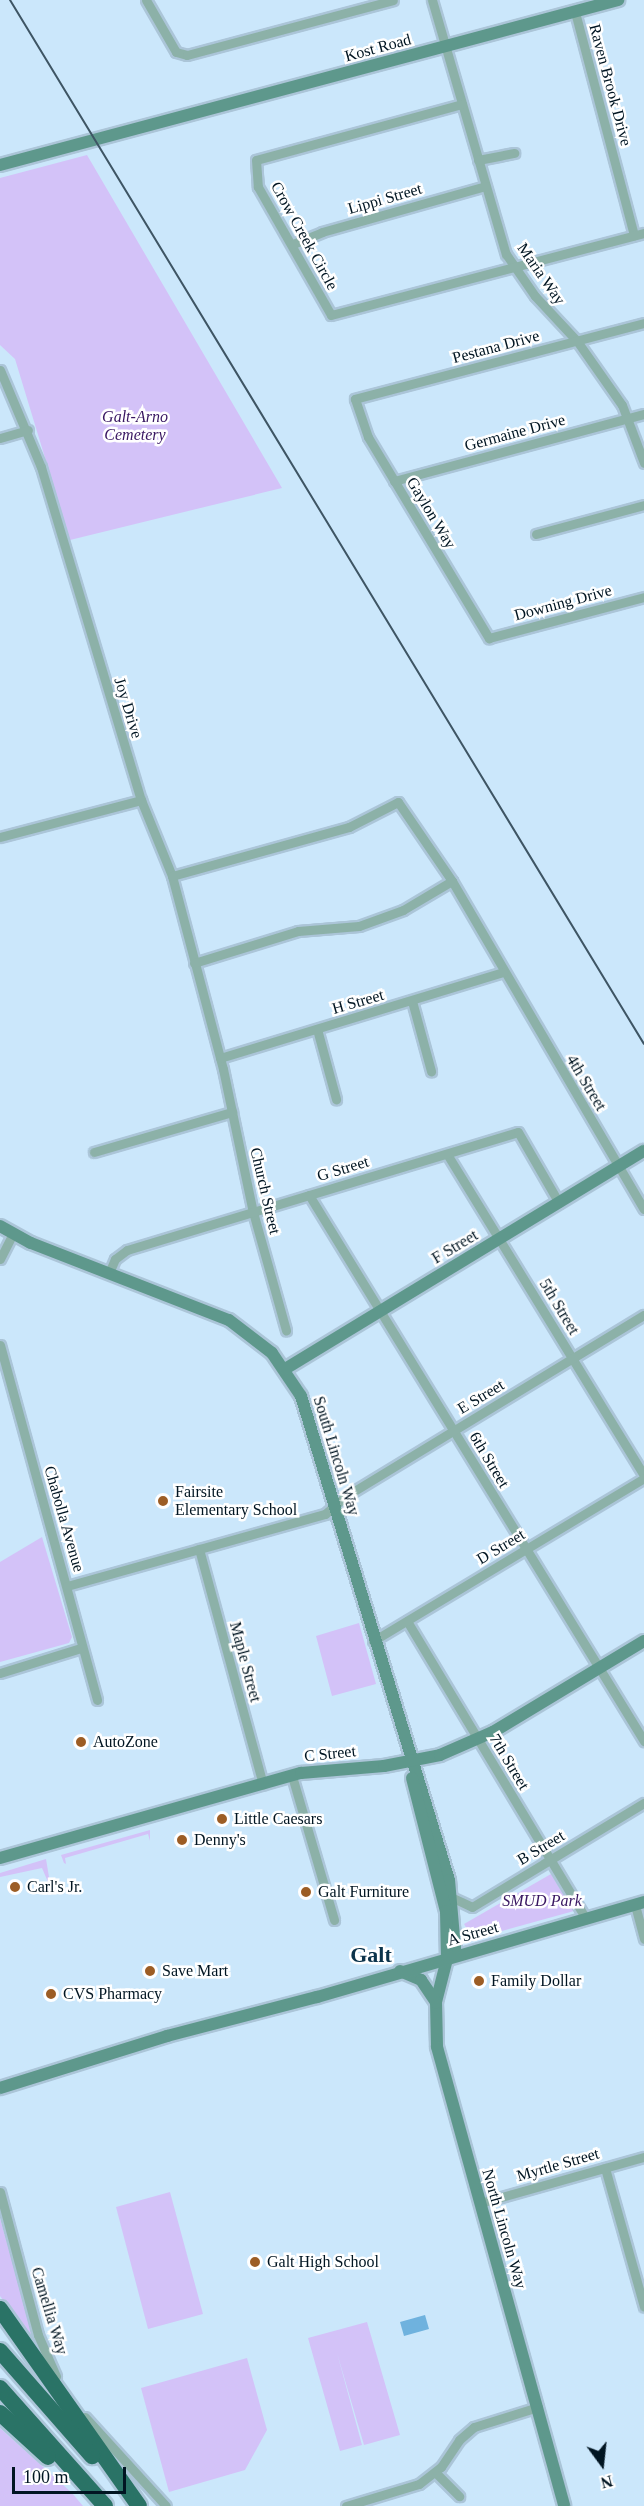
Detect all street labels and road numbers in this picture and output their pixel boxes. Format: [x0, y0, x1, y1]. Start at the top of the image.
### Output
street label: Raven Brook Drive [585, 22, 635, 148]
street label: Kost Road [343, 30, 413, 66]
street label: Crow Creek Circle [266, 178, 342, 294]
street label: Lippi Street [346, 179, 424, 219]
street label: Maria Way [513, 239, 569, 309]
street label: Pestana Drive [450, 326, 542, 368]
street label: Germaine Drive [463, 410, 567, 456]
street label: Gaylon Way [402, 474, 460, 552]
street label: Downing Drive [512, 581, 614, 625]
street label: Joy Drive [110, 675, 146, 741]
street label: H Street [330, 985, 386, 1019]
street label: 4th Street [562, 1052, 610, 1114]
street label: Church Street [246, 1146, 284, 1236]
street label: G Street [315, 1152, 371, 1186]
street label: F Street [429, 1226, 481, 1268]
street label: 5th Street [535, 1276, 583, 1338]
street label: E Street [454, 1376, 508, 1418]
street label: South Lincoln Way [309, 1394, 363, 1518]
street label: 6th Street [465, 1429, 513, 1491]
street label: Chabolla Avenue [40, 1463, 88, 1575]
street label: D Street [473, 1525, 529, 1569]
street label: Maple Street [225, 1620, 265, 1704]
street label: 7th Street [485, 1731, 533, 1793]
street label: C Street [303, 1742, 357, 1766]
street label: B Street [514, 1826, 568, 1870]
street label: A Street [445, 1917, 501, 1951]
street label: Myrtle Street [515, 2144, 601, 2186]
street label: North Lincoln Way [478, 2167, 530, 2291]
street label: Camellia Way [27, 2265, 71, 2357]

